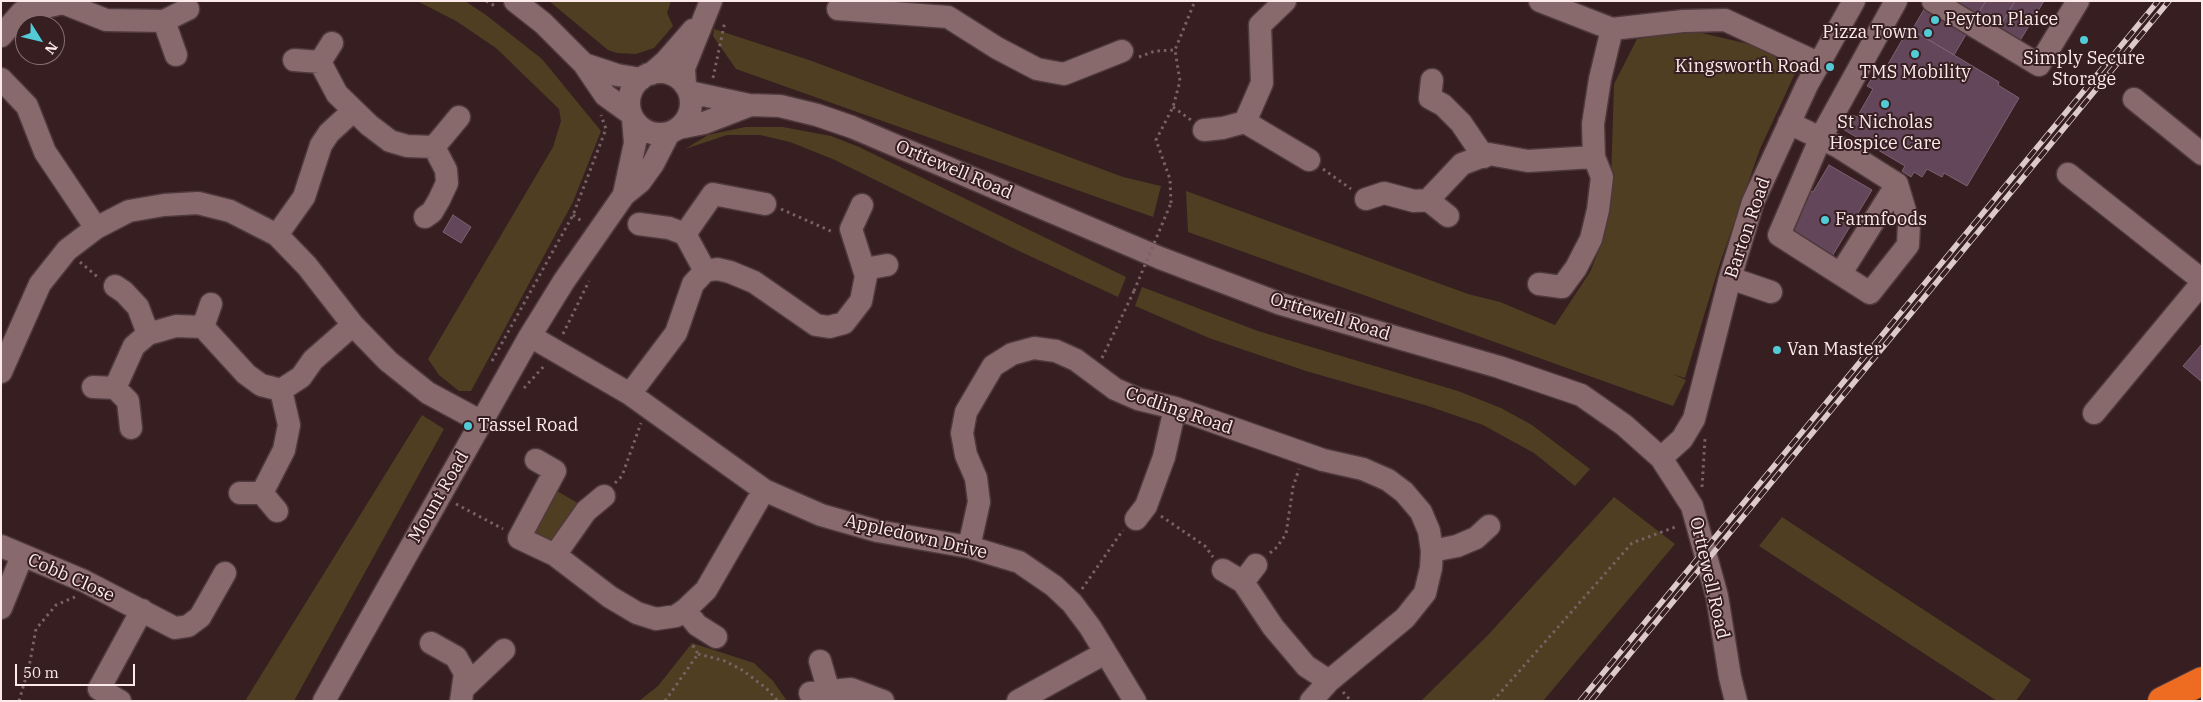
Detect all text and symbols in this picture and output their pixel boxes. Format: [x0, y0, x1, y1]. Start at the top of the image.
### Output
place label: Peyton Plaice [1945, 9, 2058, 31]
marker: Peyton Plaice [1929, 14, 1941, 26]
north arrow [15, 15, 65, 65]
place label: Pizza Town [1822, 22, 1918, 44]
marker: Pizza Town [1922, 27, 1934, 39]
marker: Simply Secure Storage [2078, 34, 2090, 46]
text: N [41, 38, 62, 58]
marker: TMS Mobility [1909, 48, 1921, 60]
place label: Simply Secure Storage [2023, 48, 2145, 90]
place label: Kingsworth Road [1675, 56, 1820, 78]
marker: Kingsworth Road [1824, 61, 1836, 73]
place label: TMS Mobility [1859, 62, 1971, 84]
marker: St Nicholas Hospice Care [1879, 98, 1891, 110]
place label: St Nicholas Hospice Care [1829, 112, 1941, 154]
street label: Orttewell Road [892, 136, 1016, 204]
street label: Barton Road [1721, 175, 1775, 281]
place label: Farmfoods [1835, 209, 1927, 231]
marker: Farmfoods [1819, 214, 1831, 226]
street label: Orttewell Road [1267, 288, 1393, 346]
place label: Van Master [1787, 339, 1881, 361]
marker: Van Master [1771, 344, 1783, 356]
street label: Codling Road [1122, 383, 1236, 439]
place label: Tassel Road [478, 415, 578, 437]
marker: Tassel Road [462, 420, 474, 432]
street label: Mount Road [404, 447, 474, 547]
street label: Appledown Drive [843, 510, 989, 564]
street label: Orttewell Road [1684, 515, 1734, 641]
street label: Cobb Close [24, 549, 118, 607]
scale bar [18, 654, 138, 686]
text: 50 m [23, 663, 59, 682]

